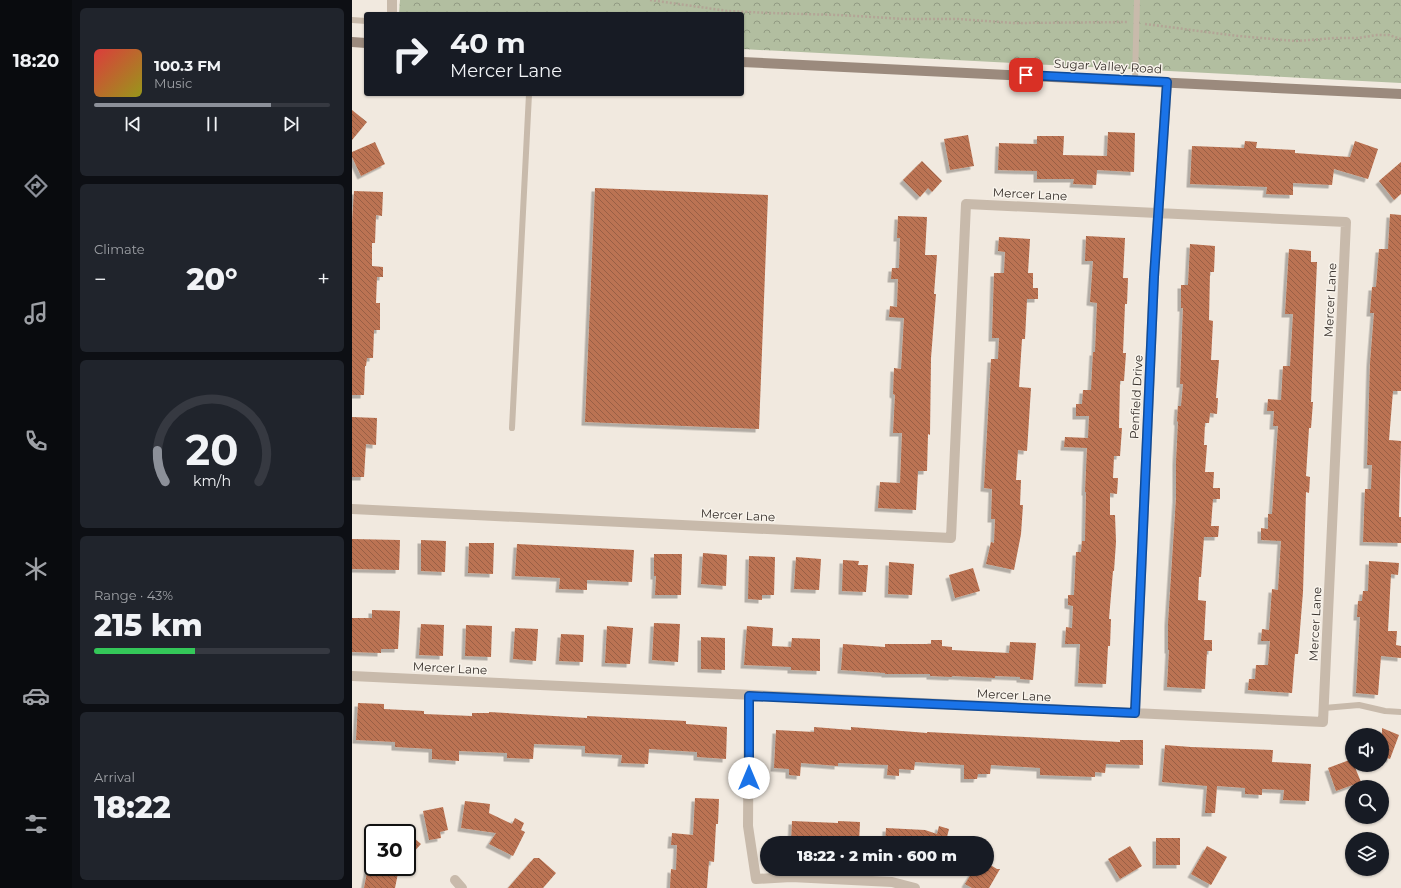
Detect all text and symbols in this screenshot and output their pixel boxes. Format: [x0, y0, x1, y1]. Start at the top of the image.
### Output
text: 40 m [450, 26, 526, 60]
icon: right [384, 28, 436, 80]
text: 18:20 [13, 50, 59, 72]
text: 100.3 FM [154, 56, 221, 75]
street label: Sugar Valley Road [1054, 56, 1162, 76]
pin [1009, 58, 1043, 92]
text: Mercer Lane [450, 60, 562, 82]
icon: arrive [1015, 64, 1037, 86]
text: Music [154, 75, 192, 91]
icon: previous [122, 113, 144, 135]
icon: pause [201, 113, 223, 135]
icon: next [280, 113, 302, 135]
icon: directions [22, 172, 50, 200]
street label: Mercer Lane [992, 185, 1068, 203]
text: Climate [94, 241, 145, 257]
text: 20° [186, 261, 238, 298]
street label: Mercer Lane [1321, 262, 1339, 338]
text: − [94, 266, 107, 293]
text: + [317, 266, 330, 293]
icon: music [22, 299, 50, 327]
street label: Penfield Drive [1126, 355, 1146, 439]
text: 20 [186, 425, 238, 475]
icon: phone [22, 427, 50, 455]
text: km/h [193, 472, 231, 490]
street label: Mercer Lane [700, 506, 776, 524]
icon: climate [22, 555, 50, 583]
street label: Mercer Lane [1306, 586, 1324, 662]
text: Range · 43% [94, 587, 173, 603]
text: 215 km [94, 607, 203, 644]
street label: Mercer Lane [412, 659, 488, 677]
icon: car [22, 682, 50, 710]
street label: Mercer Lane [976, 686, 1052, 704]
map controls [1345, 728, 1389, 876]
button: sound [1345, 728, 1389, 772]
position arrow [728, 757, 770, 799]
text: Arrival [94, 769, 135, 785]
button: search [1345, 780, 1389, 824]
text: 18:22 [94, 789, 171, 826]
icon: filters [22, 810, 50, 838]
speed limit sign: 30 [364, 824, 416, 876]
button: layers [1345, 832, 1389, 876]
text: 18:22 · 2 min · 600 m [797, 846, 957, 865]

